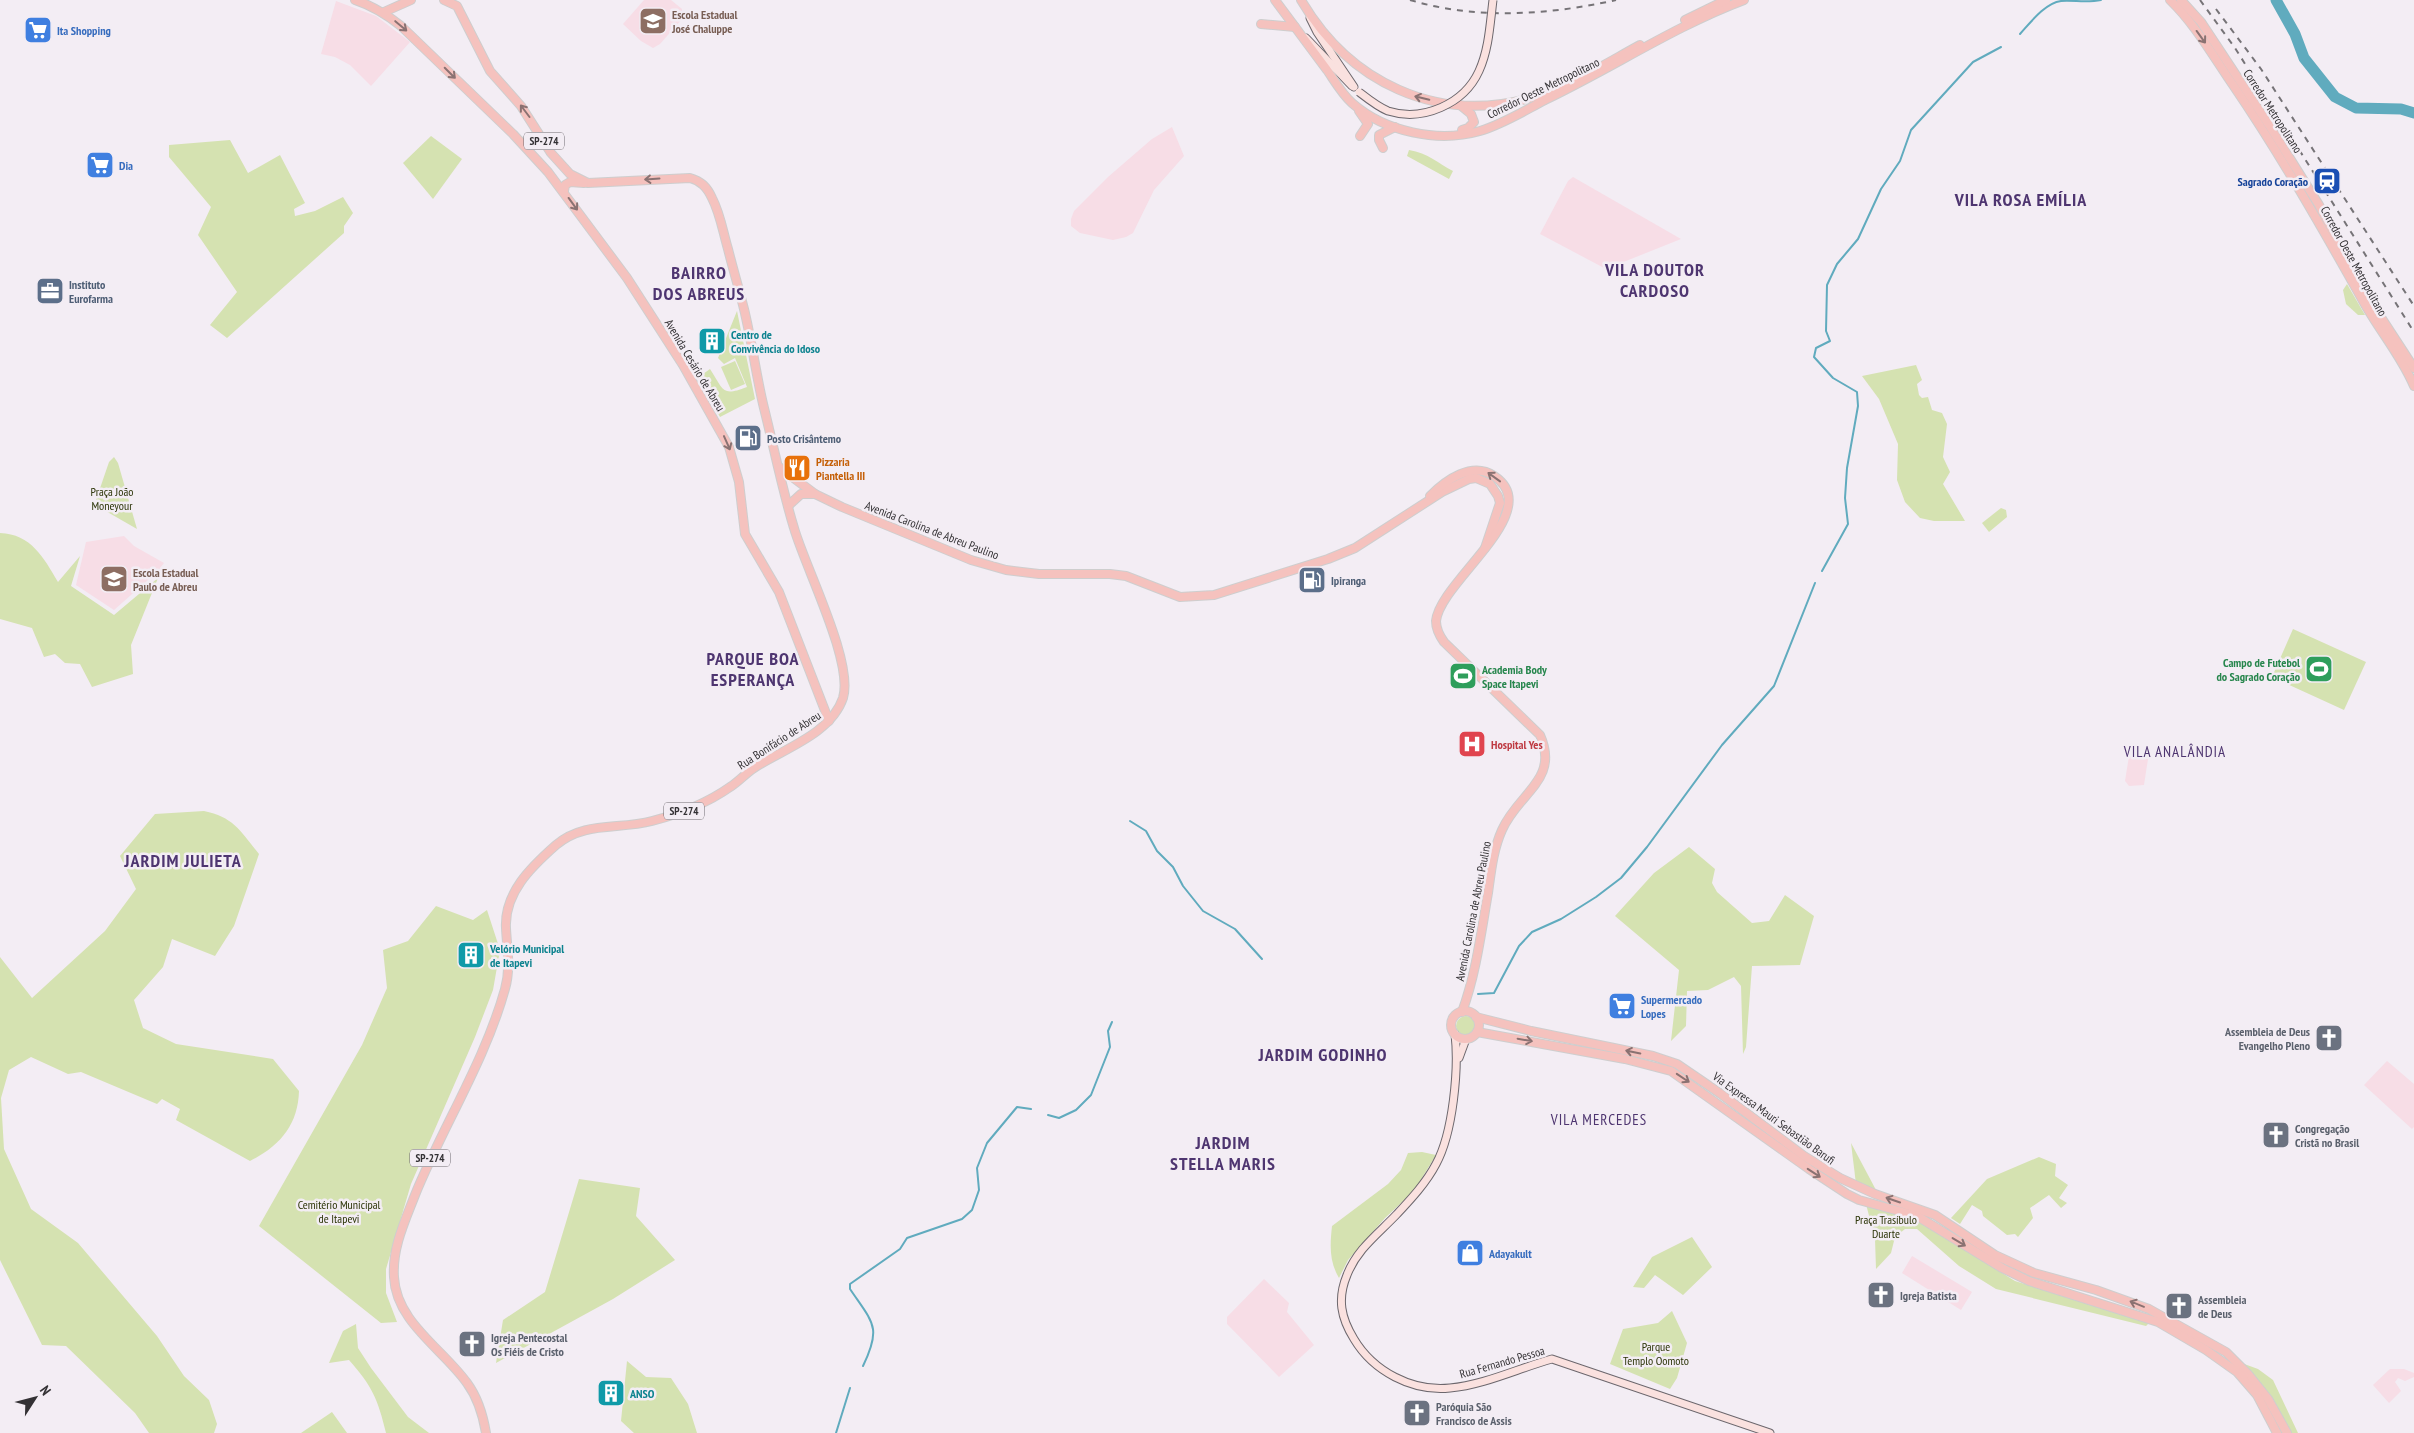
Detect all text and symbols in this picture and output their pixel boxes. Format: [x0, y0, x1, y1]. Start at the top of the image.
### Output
school or university icon: Escola Estadual José Chaluppe [638, 6, 668, 36]
place label: Escola Estadual José Chaluppe [671, 7, 738, 36]
supermarket icon: Ita Shopping [23, 15, 53, 45]
one-way arrow [394, 21, 407, 32]
place label: Ita Shopping [57, 23, 111, 38]
one-way arrow [2196, 30, 2206, 44]
street label: Corredor Oeste Metropolitano [1484, 54, 1602, 122]
street label: Corredor Metropolitano [2240, 66, 2306, 156]
one-way arrow [444, 67, 456, 79]
one-way arrow [1414, 93, 1430, 102]
one-way arrow [520, 104, 530, 118]
road number: SP-274 [524, 132, 564, 150]
supermarket icon: Dia [85, 150, 115, 180]
place label: Dia [119, 158, 133, 173]
station icon: Sagrado Coração [2312, 166, 2342, 196]
one-way arrow [644, 174, 660, 183]
place label: Sagrado Coração [2238, 174, 2309, 189]
district label: VILA ROSA EMÍLIA [1954, 188, 2087, 211]
one-way arrow [568, 197, 578, 211]
street label: Corredor Oeste Metropolitano [2318, 204, 2390, 318]
district label: VILA DOUTOR CARDOSO [1604, 258, 1705, 302]
district label: BAIRRO DOS ABREUS [653, 261, 745, 305]
office icon: Instituto Eurofarma [35, 276, 65, 306]
place label: Instituto Eurofarma [69, 277, 113, 306]
street label: Avenida Cesário de Abreu [662, 316, 728, 414]
building icon: Centro de Convivência do Idoso [697, 326, 727, 356]
place label: Centro de Convivência do Idoso [731, 327, 821, 356]
fuel station icon: Posto Crisântemo [733, 423, 763, 453]
place label: Posto Crisântemo [767, 431, 842, 446]
one-way arrow [723, 435, 733, 450]
restaurant icon: Pizzaria Piantella III [782, 453, 812, 483]
place label: Pizzaria Piantella III [816, 454, 865, 483]
one-way arrow [1487, 472, 1501, 482]
park label: Praça João Moneyour [91, 484, 133, 513]
street label: Avenida Carolina de Abreu Paulino [863, 498, 1001, 562]
school or university icon: Escola Estadual Paulo de Abreu [99, 564, 129, 594]
place label: Escola Estadual Paulo de Abreu [133, 565, 199, 594]
fuel station icon: Ipiranga [1297, 565, 1327, 595]
place label: Ipiranga [1331, 573, 1366, 588]
district label: PARQUE BOA ESPERANÇA [707, 647, 800, 691]
sports icon: Campo de Futebol do Sagrado Coração [2304, 654, 2334, 684]
place label: Campo de Futebol do Sagrado Coração [2216, 655, 2301, 684]
sports icon: Academia Body Space Itapevi [1448, 661, 1478, 691]
place label: Academia Body Space Itapevi [1481, 662, 1547, 691]
street label: Rua Bonifácio de Abreu [735, 708, 823, 772]
hospital icon: Hospital Yes [1457, 729, 1487, 759]
place label: Hospital Yes [1491, 737, 1543, 752]
district label: VILA ANALÂNDIA [2123, 742, 2226, 761]
road number: SP-274 [664, 802, 704, 819]
street label: Avenida Carolina de Abreu Paulino [1452, 840, 1494, 982]
district label: JARDIM JULIETA [123, 849, 242, 872]
building icon: Velório Municipal de Itapevi [456, 940, 486, 970]
place label: Velório Municipal de Itapevi [489, 941, 564, 970]
supermarket icon: Supermercado Lopes [1607, 991, 1637, 1021]
place label: Supermercado Lopes [1641, 992, 1703, 1021]
church icon: Assembleia de Deus Evangelho Pleno [2314, 1023, 2344, 1053]
place label: Assembleia de Deus Evangelho Pleno [2224, 1024, 2311, 1053]
one-way arrow [1517, 1036, 1533, 1046]
district label: JARDIM GODINHO [1258, 1043, 1387, 1066]
one-way arrow [1626, 1047, 1642, 1056]
street label: Via Expressa Mauri Sebastião Barufi [1709, 1068, 1838, 1167]
one-way arrow [1675, 1073, 1689, 1083]
district label: VILA MERCEDES [1550, 1110, 1647, 1129]
church icon: Congregação Cristã no Brasil [2261, 1120, 2291, 1150]
place label: Congregação Cristã no Brasil [2295, 1121, 2359, 1150]
district label: JARDIM STELLA MARIS [1170, 1131, 1276, 1175]
road number: SP-274 [410, 1150, 450, 1166]
one-way arrow [1807, 1168, 1821, 1178]
one-way arrow [1886, 1195, 1902, 1204]
park label: Cemitério Municipal de Itapevi [298, 1197, 381, 1226]
park label: Praça Trasíbulo Duarte [1855, 1212, 1917, 1241]
shop icon: Adayakult [1455, 1238, 1485, 1268]
one-way arrow [1952, 1238, 1966, 1248]
place label: Adayakult [1488, 1246, 1532, 1261]
church icon: Igreja Batista [1866, 1280, 1896, 1310]
place label: Igreja Batista [1900, 1288, 1957, 1303]
church icon: Assembleia de Deus [2164, 1291, 2194, 1321]
place label: Assembleia de Deus [2197, 1292, 2247, 1321]
one-way arrow [2130, 1299, 2145, 1309]
church icon: Igreja Pentecostal Os Fiéis de Cristo [457, 1329, 487, 1359]
place label: Igreja Pentecostal Os Fiéis de Cristo [491, 1330, 567, 1359]
park label: Parque Templo Oomoto [1623, 1339, 1689, 1368]
street label: Rua Fernando Pessoa [1458, 1343, 1547, 1381]
north arrow [10, 1373, 60, 1423]
building icon: ANSO [596, 1378, 626, 1408]
text: N [36, 1382, 55, 1399]
place label: ANSO [629, 1386, 655, 1401]
church icon: Paróquia São Francisco de Assis [1402, 1398, 1432, 1428]
place label: Paróquia São Francisco de Assis [1436, 1399, 1512, 1428]

